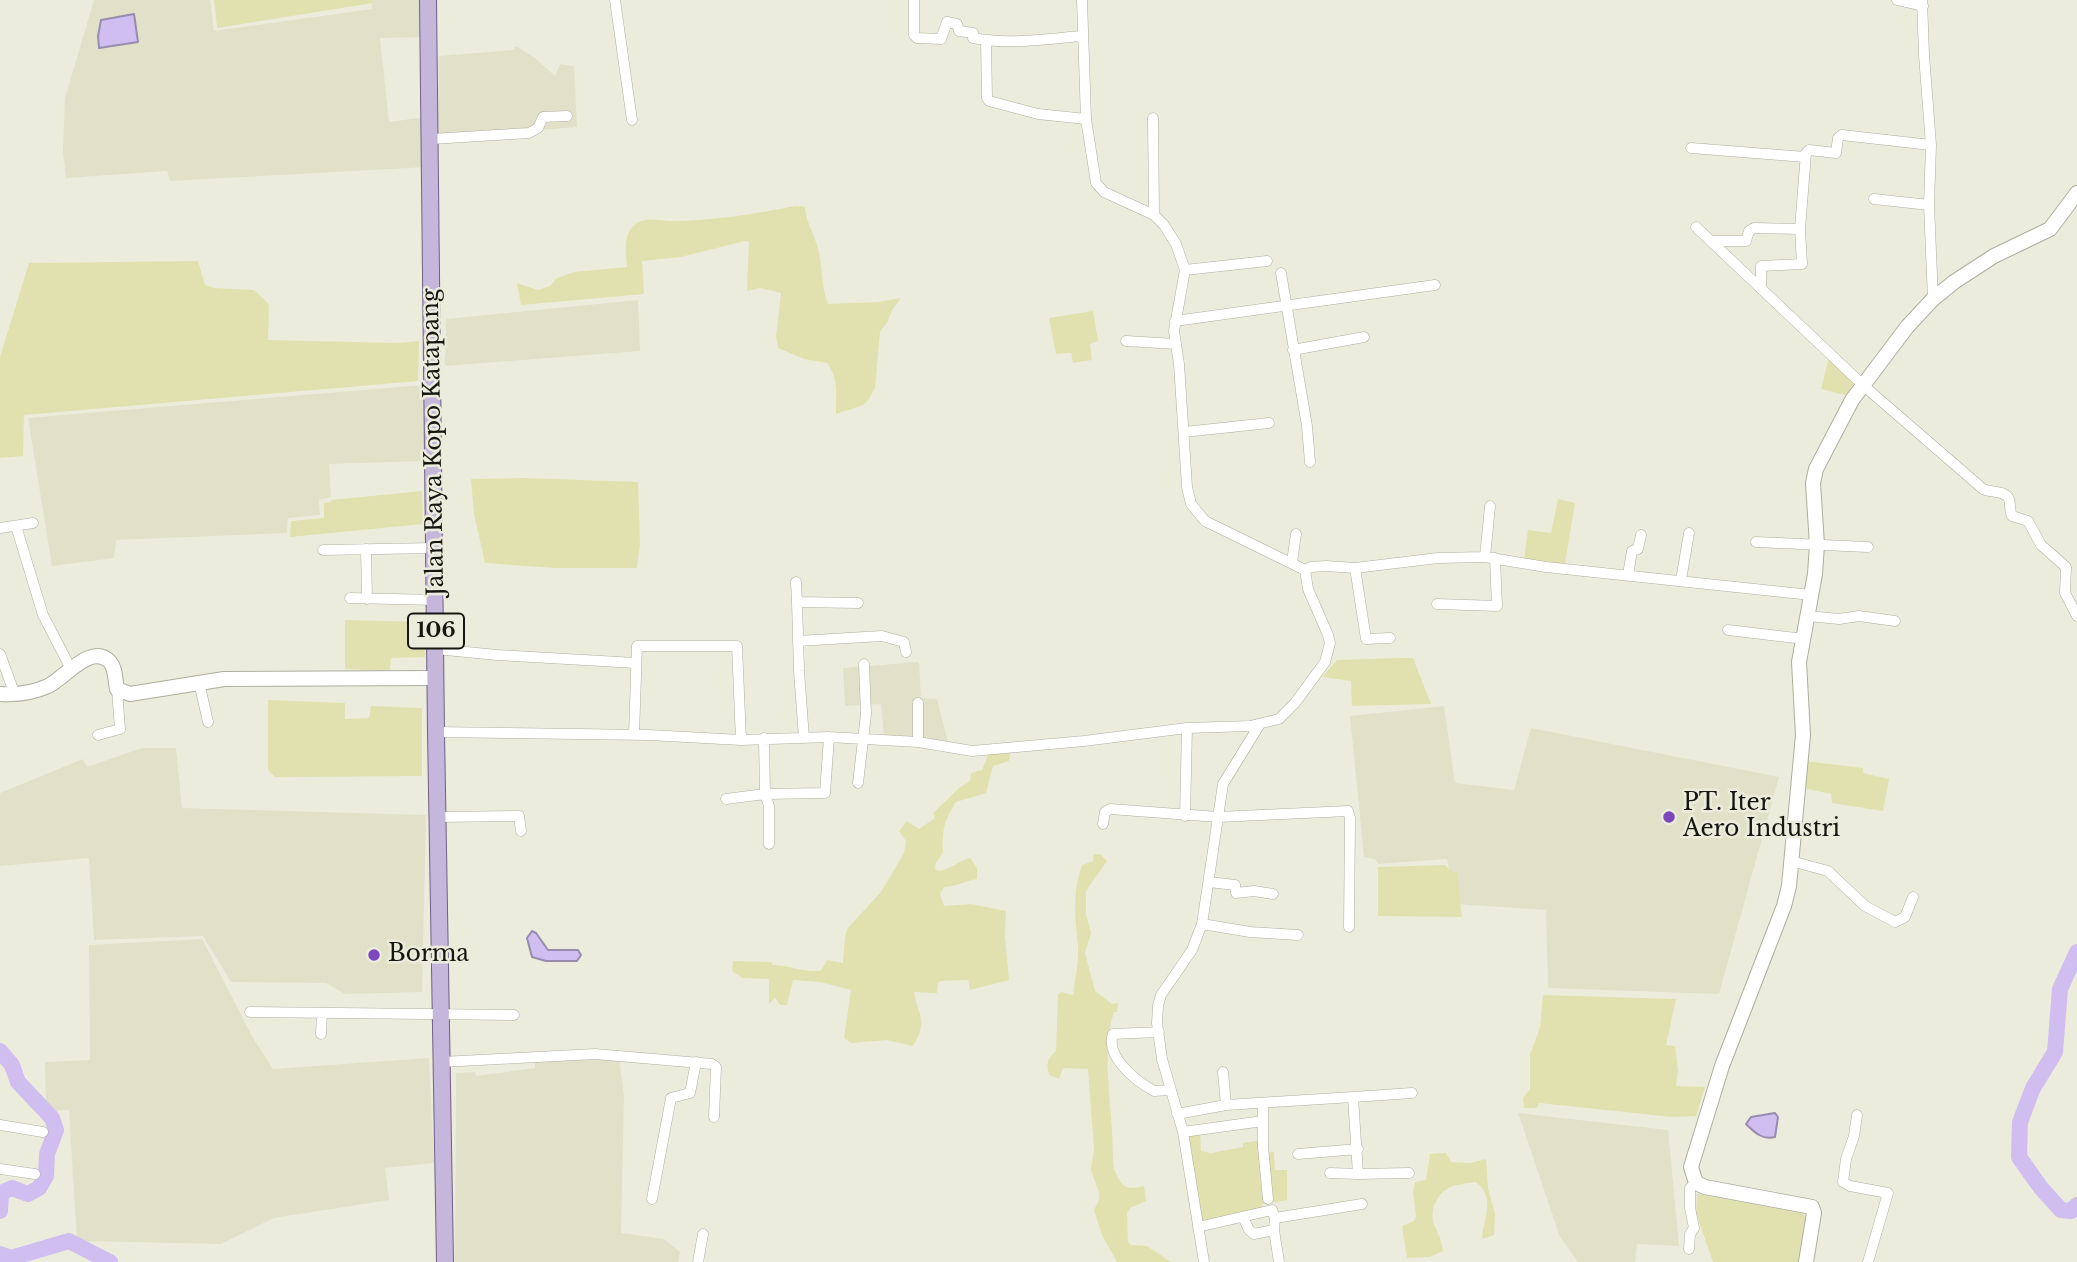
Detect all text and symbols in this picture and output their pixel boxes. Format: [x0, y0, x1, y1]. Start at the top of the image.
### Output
street label: Jalan Raya Kopo Katapang [418, 288, 450, 596]
road number: 106 [408, 614, 464, 648]
place label: PT. Iter Aero Industri [1683, 790, 1840, 844]
marker: PT. Iter Aero Industri [1661, 809, 1677, 825]
place label: Borma [388, 941, 469, 969]
marker: Borma [366, 947, 382, 963]

